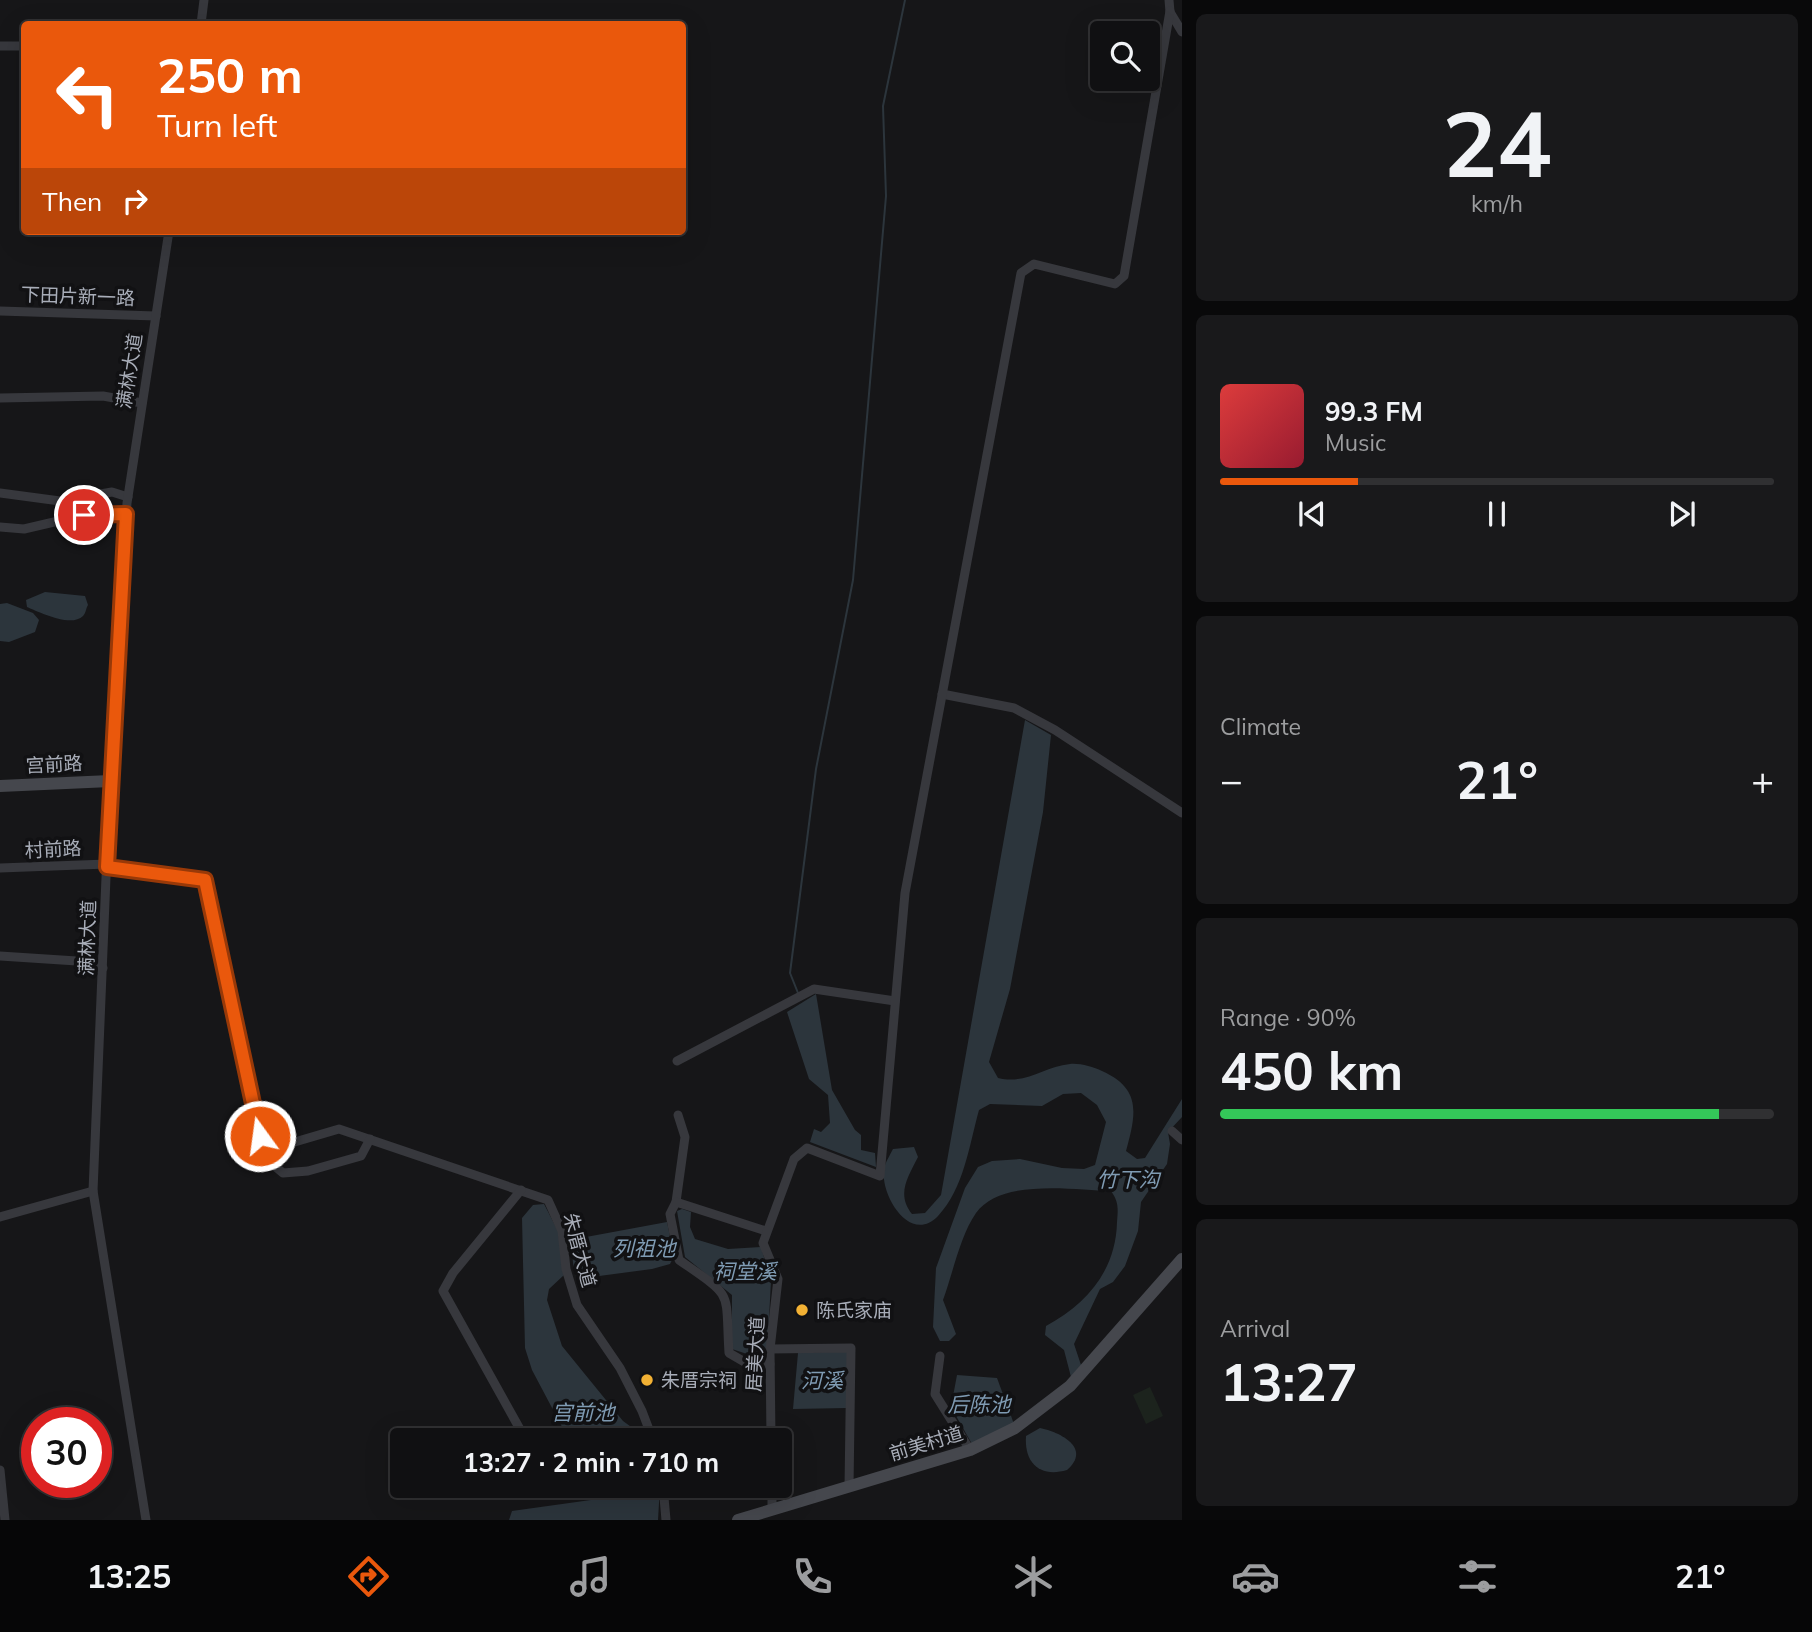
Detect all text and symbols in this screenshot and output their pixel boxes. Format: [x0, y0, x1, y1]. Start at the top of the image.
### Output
map controls [1090, 21, 1160, 91]
button: search [1090, 21, 1160, 91]
text: 250 m [157, 44, 303, 105]
icon: left [42, 49, 133, 140]
text: 24 [1442, 86, 1552, 200]
text: Turn left [157, 105, 277, 145]
icon: right [116, 182, 154, 220]
text: Then [42, 185, 102, 218]
text: km/h [1471, 189, 1523, 218]
street label: 下田片新一路 [21, 282, 135, 310]
street label: 满林大道 [111, 332, 147, 410]
text: 99.3 FM [1325, 395, 1423, 428]
text: Music [1325, 428, 1386, 457]
pin [54, 485, 114, 545]
icon: previous [1293, 495, 1331, 533]
icon: pause [1478, 495, 1516, 533]
icon: next [1663, 495, 1701, 533]
icon: arrive [65, 496, 103, 534]
text: Climate [1220, 712, 1301, 741]
text: 21° [1456, 747, 1538, 812]
street label: 宫前路 [25, 751, 83, 777]
text: − [1220, 756, 1243, 804]
text: + [1751, 756, 1774, 804]
street label: 村前路 [24, 836, 82, 862]
street label: 满林大道 [74, 900, 100, 976]
text: Range · 90% [1220, 1003, 1356, 1032]
text: 450 km [1220, 1038, 1403, 1103]
position arrow [223, 1099, 297, 1173]
water label: 竹下沟 [1097, 1166, 1161, 1192]
street label: 朱厝大道 [559, 1210, 601, 1290]
water label: 列祖池 [613, 1235, 677, 1261]
water label: 祠堂溪 [714, 1258, 778, 1284]
place label: 陈氏家庙 [816, 1298, 892, 1322]
marker: 陈氏家庙 [794, 1302, 810, 1318]
text: Arrival [1220, 1314, 1290, 1343]
street label: 居美大道 [741, 1315, 769, 1393]
text: 13:27 [1220, 1349, 1358, 1414]
water label: 河溪 [801, 1367, 845, 1393]
place label: 朱厝宗祠 [661, 1368, 737, 1392]
marker: 朱厝宗祠 [639, 1372, 655, 1388]
water label: 后陈池 [948, 1391, 1012, 1417]
water label: 宫前池 [552, 1399, 616, 1425]
speed limit sign: 30 [21, 1407, 112, 1498]
street label: 前美村道 [886, 1420, 966, 1466]
text: 13:27 · 2 min · 710 m [463, 1446, 719, 1479]
icon: directions [344, 1552, 393, 1601]
icon: music [566, 1552, 615, 1601]
icon: phone [788, 1552, 837, 1601]
icon: climate [1009, 1552, 1058, 1601]
icon: car [1231, 1552, 1280, 1601]
icon: filters [1453, 1552, 1502, 1601]
text: 13:25 [86, 1556, 171, 1596]
text: 21° [1675, 1556, 1725, 1596]

